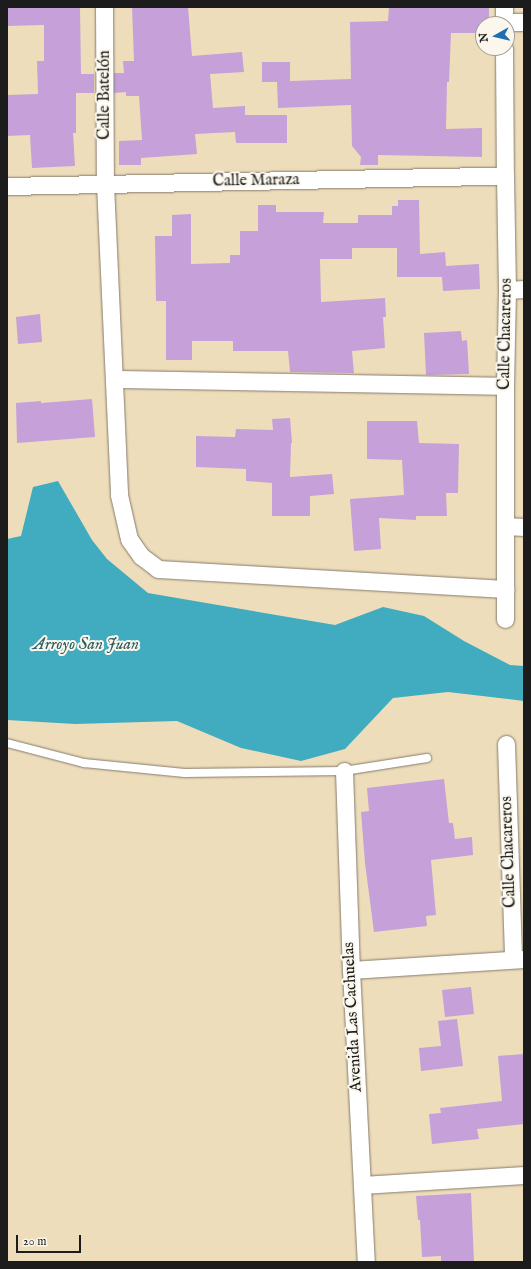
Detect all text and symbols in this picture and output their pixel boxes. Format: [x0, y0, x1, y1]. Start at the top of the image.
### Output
north arrow [475, 16, 515, 56]
text: N [477, 32, 492, 43]
street label: Calle Batelón [95, 50, 115, 140]
street label: Calle Maraza [212, 171, 300, 191]
street label: Calle Chacareros [495, 278, 517, 390]
water label: Arroyo San Juan [33, 635, 139, 655]
street label: Calle Chacareros [497, 796, 521, 908]
street label: Avenida Las Cachuelas [339, 942, 367, 1092]
scale bar [18, 1227, 83, 1253]
text: 20 m [23, 1234, 46, 1249]

